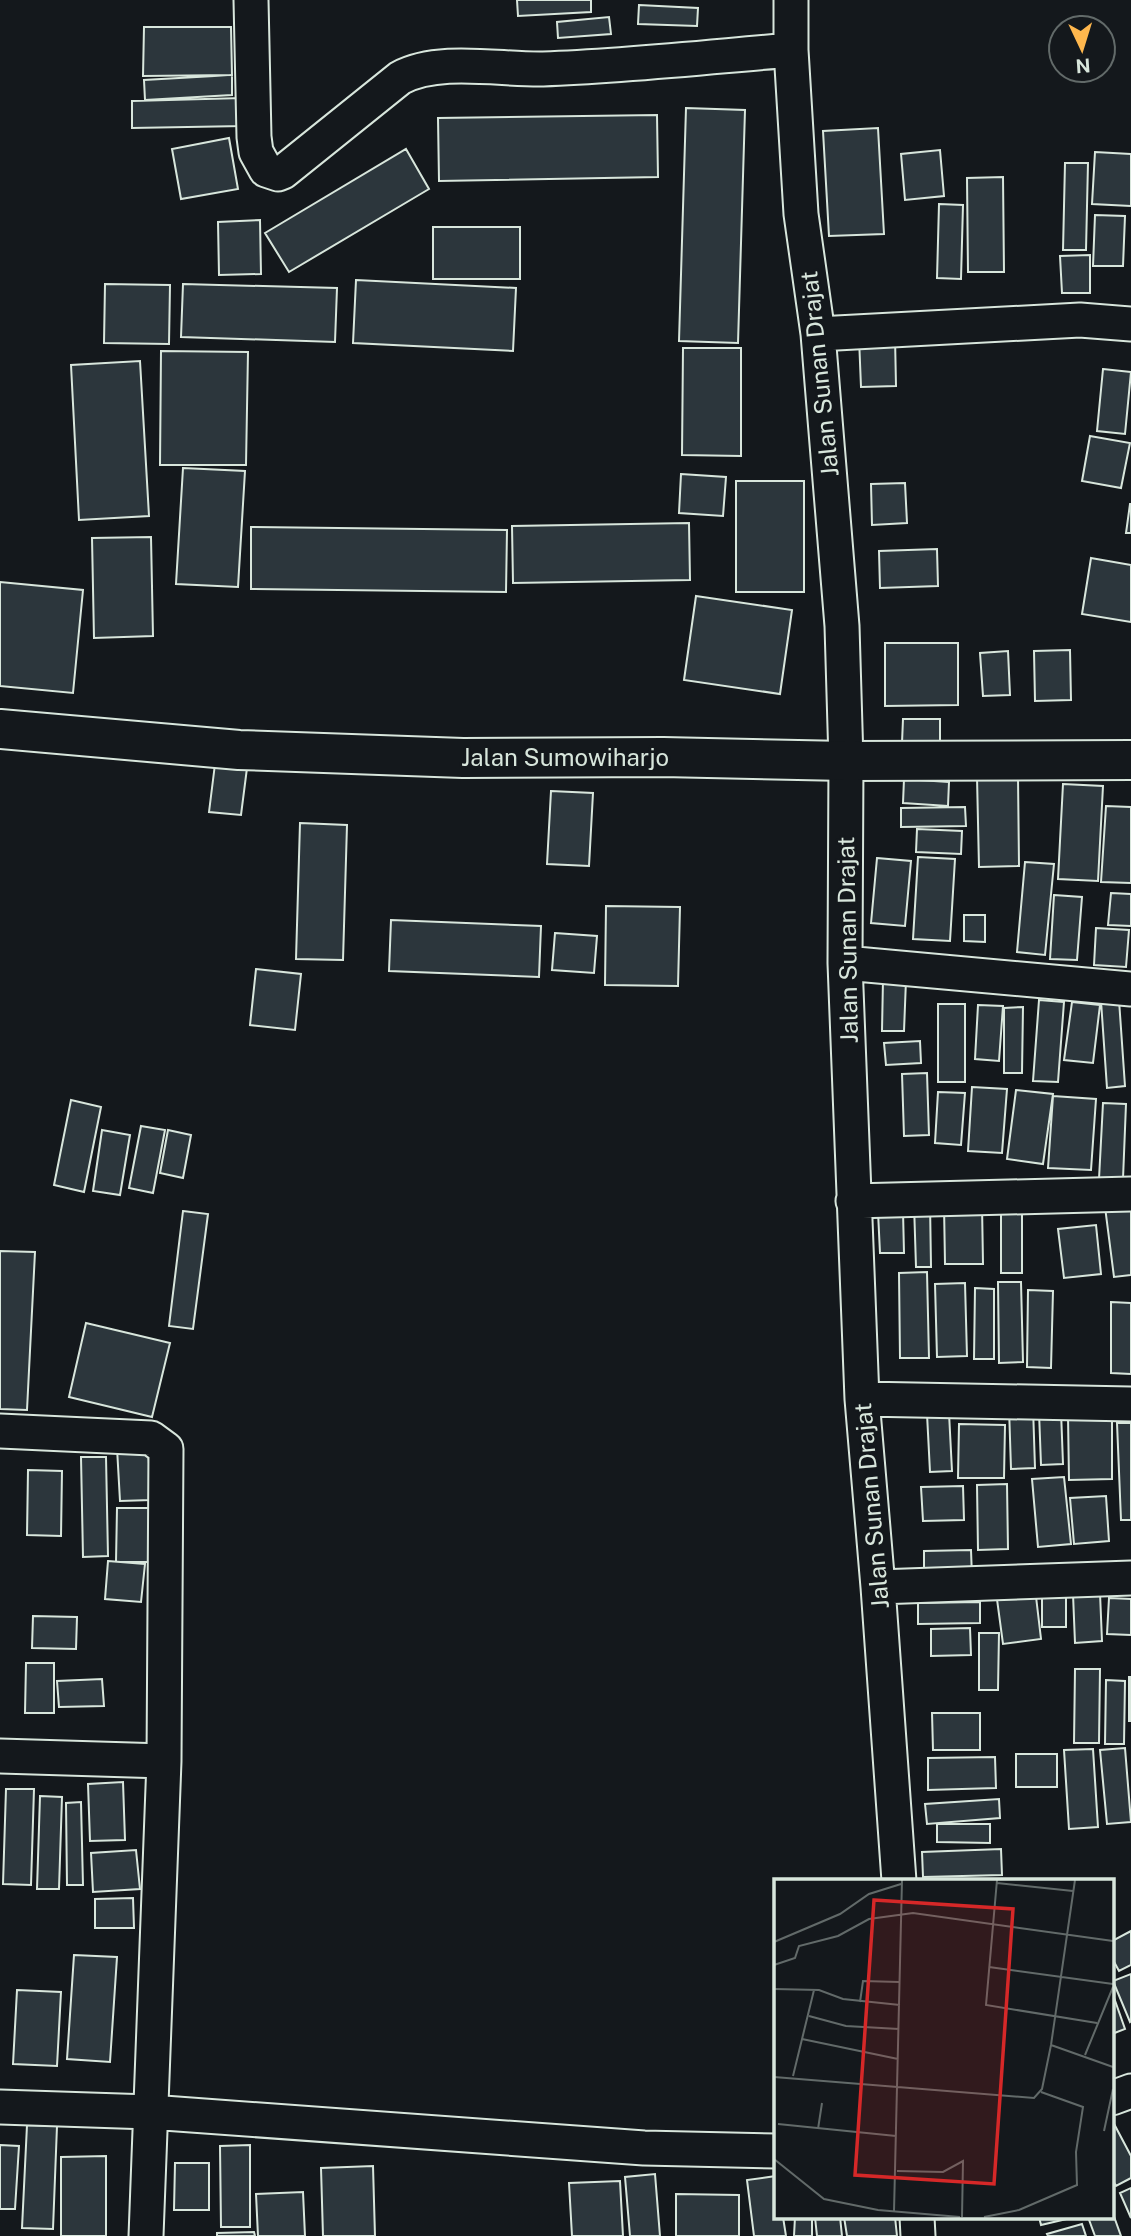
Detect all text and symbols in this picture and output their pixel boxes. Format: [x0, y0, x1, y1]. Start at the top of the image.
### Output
north arrow [1047, 14, 1117, 84]
text: N [1075, 54, 1091, 77]
street label: Jalan Sunan Drajat [794, 270, 844, 478]
street label: Jalan Sumowiharjo [461, 743, 669, 771]
street label: Jalan Sunan Drajat [831, 836, 863, 1044]
street label: Jalan Sunan Drajat [848, 1402, 894, 1610]
inset map [774, 1879, 1114, 2218]

